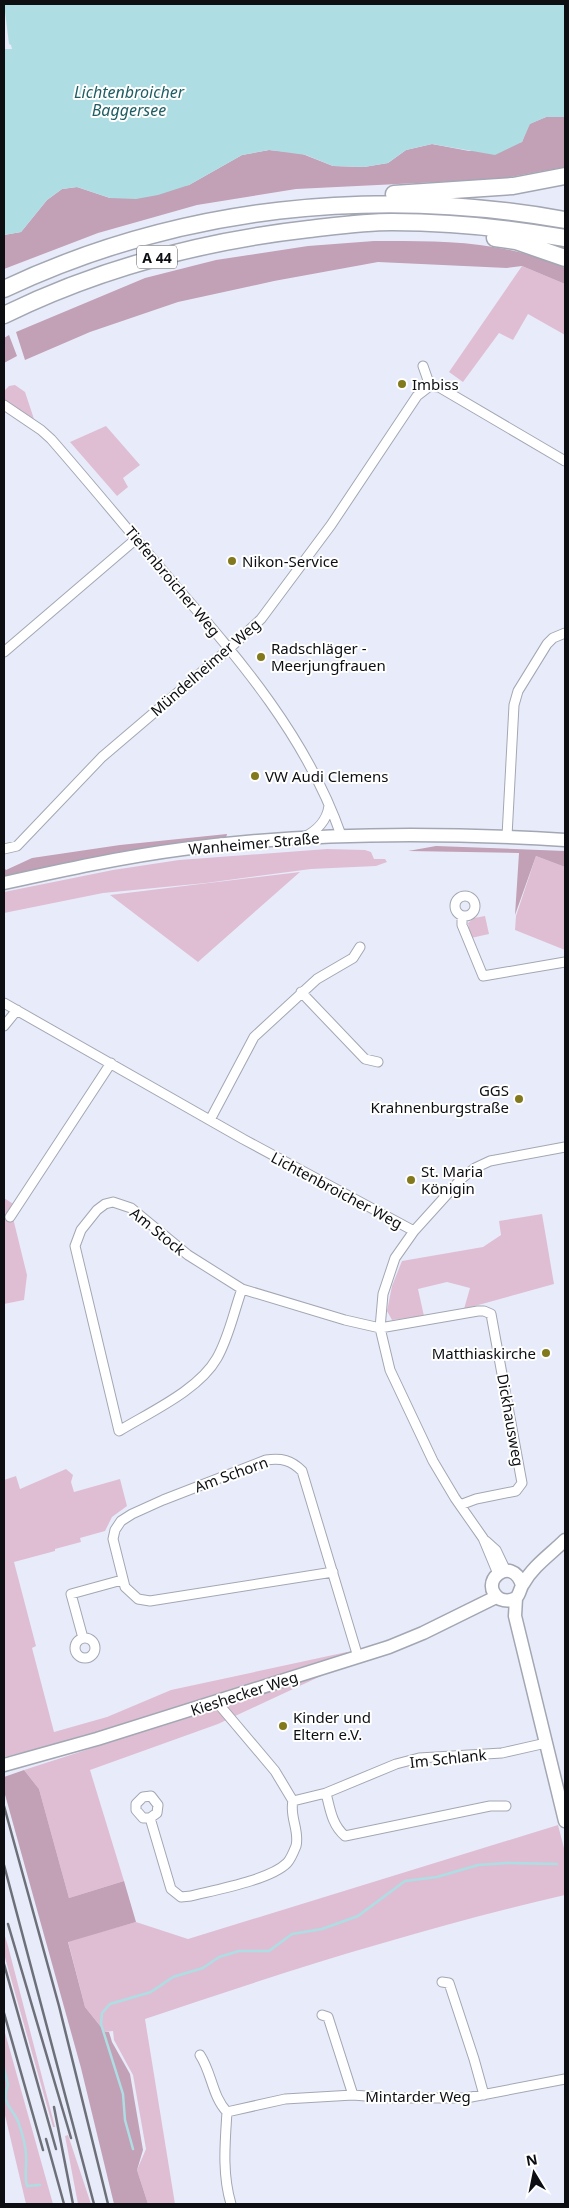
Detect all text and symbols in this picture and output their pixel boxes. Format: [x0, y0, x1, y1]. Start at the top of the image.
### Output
water label: Lichtenbroicher Baggersee [74, 81, 185, 121]
road number: A 44 [137, 246, 177, 268]
place label: Imbiss [412, 374, 459, 394]
marker: Imbiss [396, 378, 408, 390]
street label: Tiefenbroicher Weg [121, 522, 225, 640]
place label: Nikon-Service [242, 551, 339, 571]
marker: Nikon-Service [226, 555, 238, 567]
street label: Mündelheimer Weg [146, 614, 264, 720]
place label: Radschläger - Meerjungfrauen [271, 638, 386, 675]
marker: Radschläger - Meerjungfrauen [255, 651, 267, 663]
place label: VW Audi Clemens [265, 766, 388, 786]
marker: VW Audi Clemens [249, 770, 261, 782]
street label: Wanheimer Straße [188, 827, 320, 859]
place label: GGS Krahnenburgstraße [371, 1080, 509, 1117]
marker: GGS Krahnenburgstraße [513, 1093, 525, 1105]
street label: Lichtenbroicher Weg [268, 1147, 406, 1233]
place label: St. Maria Königin [421, 1161, 483, 1198]
marker: St. Maria Königin [405, 1174, 417, 1186]
street label: Am Stock [126, 1203, 190, 1259]
place label: Matthiaskirche [432, 1343, 536, 1363]
marker: Matthiaskirche [540, 1347, 552, 1359]
street label: Dickhausweg [493, 1372, 529, 1468]
street label: Am Schorn [192, 1451, 270, 1497]
street label: Kieshecker Weg [188, 1666, 300, 1720]
place label: Kinder und Eltern e.V. [293, 1707, 371, 1744]
marker: Kinder und Eltern e.V. [277, 1720, 289, 1732]
street label: Im Schlank [409, 1744, 487, 1772]
street label: Mintarder Weg [365, 2086, 471, 2106]
north arrow [509, 2148, 559, 2198]
text: N [524, 2149, 539, 2170]

